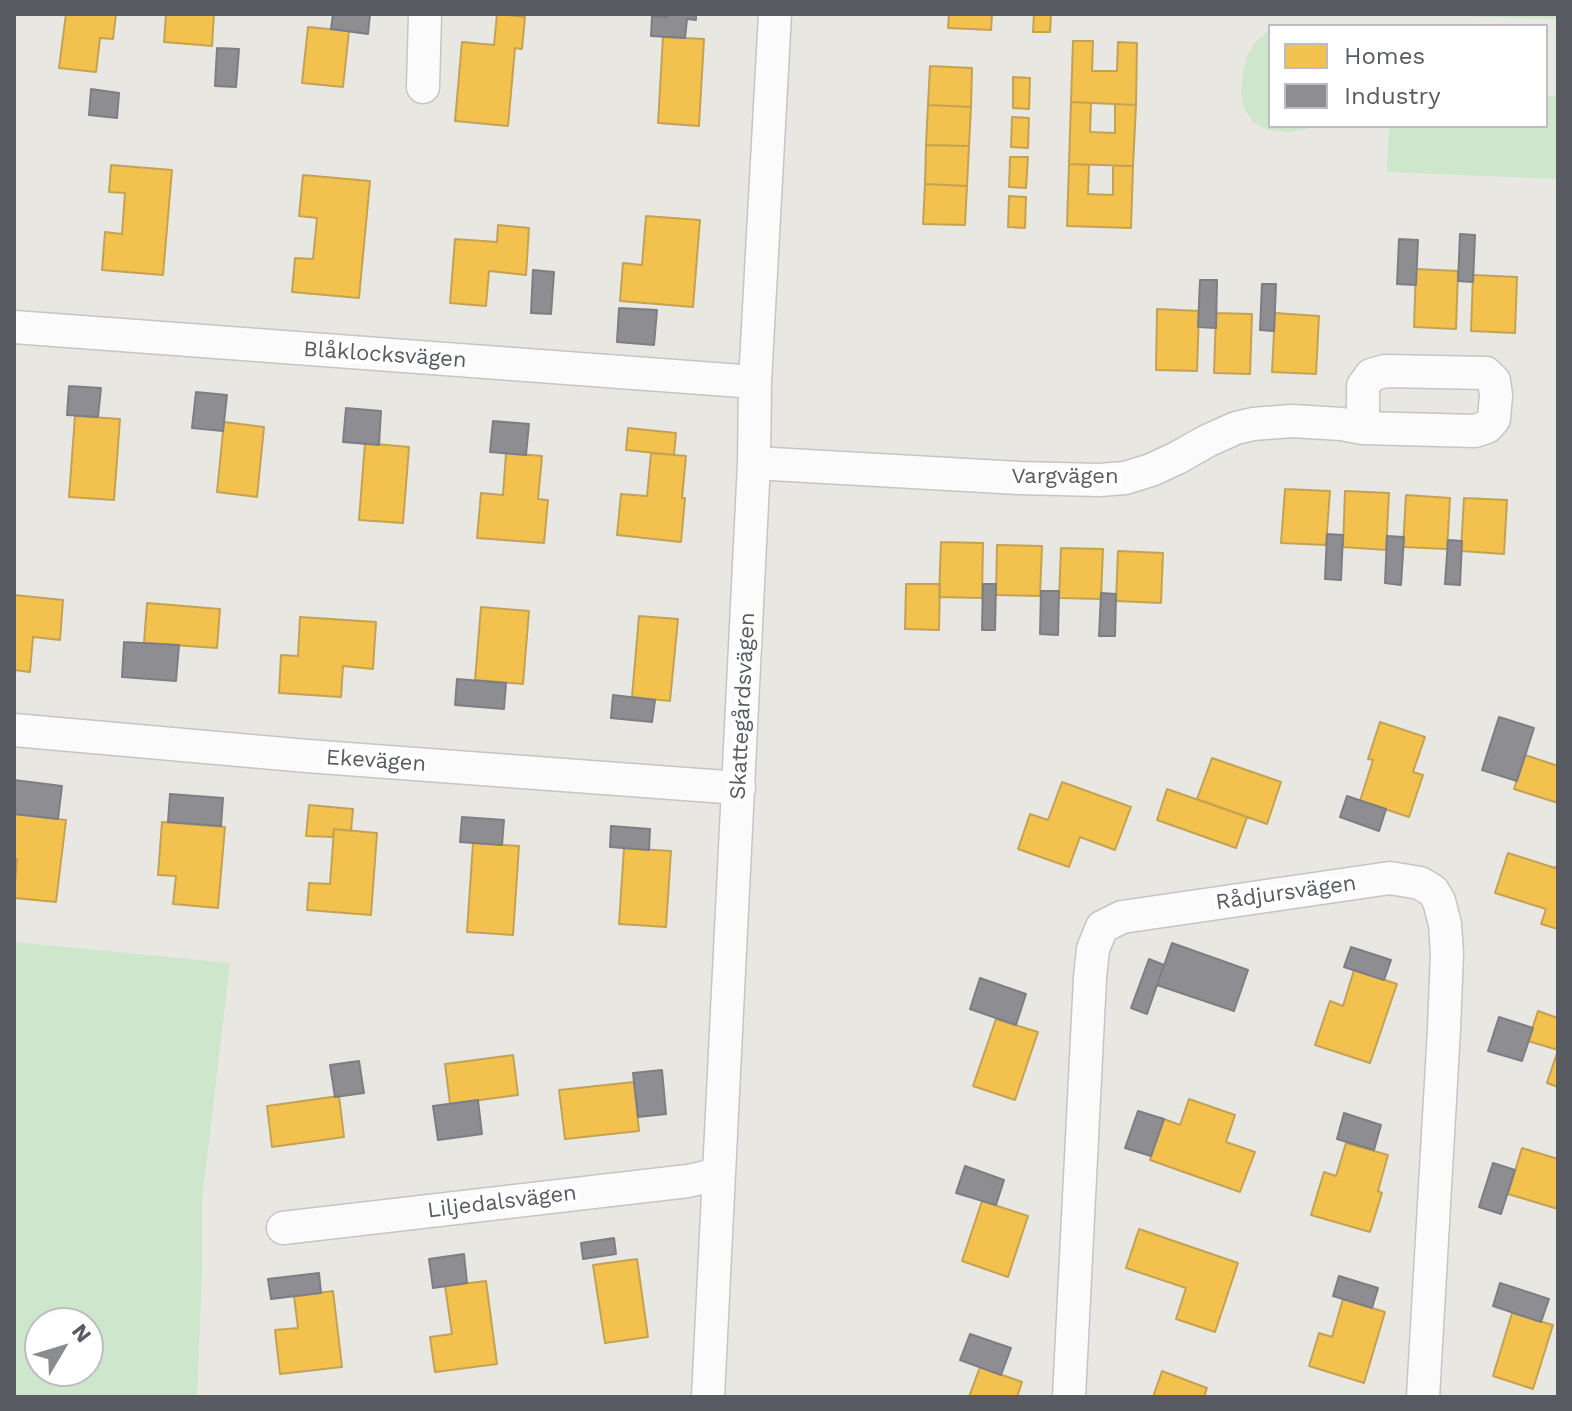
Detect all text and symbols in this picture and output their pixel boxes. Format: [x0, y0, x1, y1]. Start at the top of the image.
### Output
legend [1268, 24, 1548, 128]
text: Homes [1344, 42, 1425, 70]
text: Industry [1344, 82, 1441, 110]
street label: Blåklocksvägen [303, 336, 467, 374]
street label: Vargvägen [1011, 464, 1119, 490]
street label: Skattegårdsvägen [725, 612, 761, 800]
street label: Ekevägen [325, 744, 427, 778]
street label: Rådjursvägen [1214, 870, 1358, 916]
street label: Liljedalsvägen [426, 1180, 578, 1224]
north arrow [24, 1307, 104, 1387]
text: N [67, 1319, 97, 1347]

